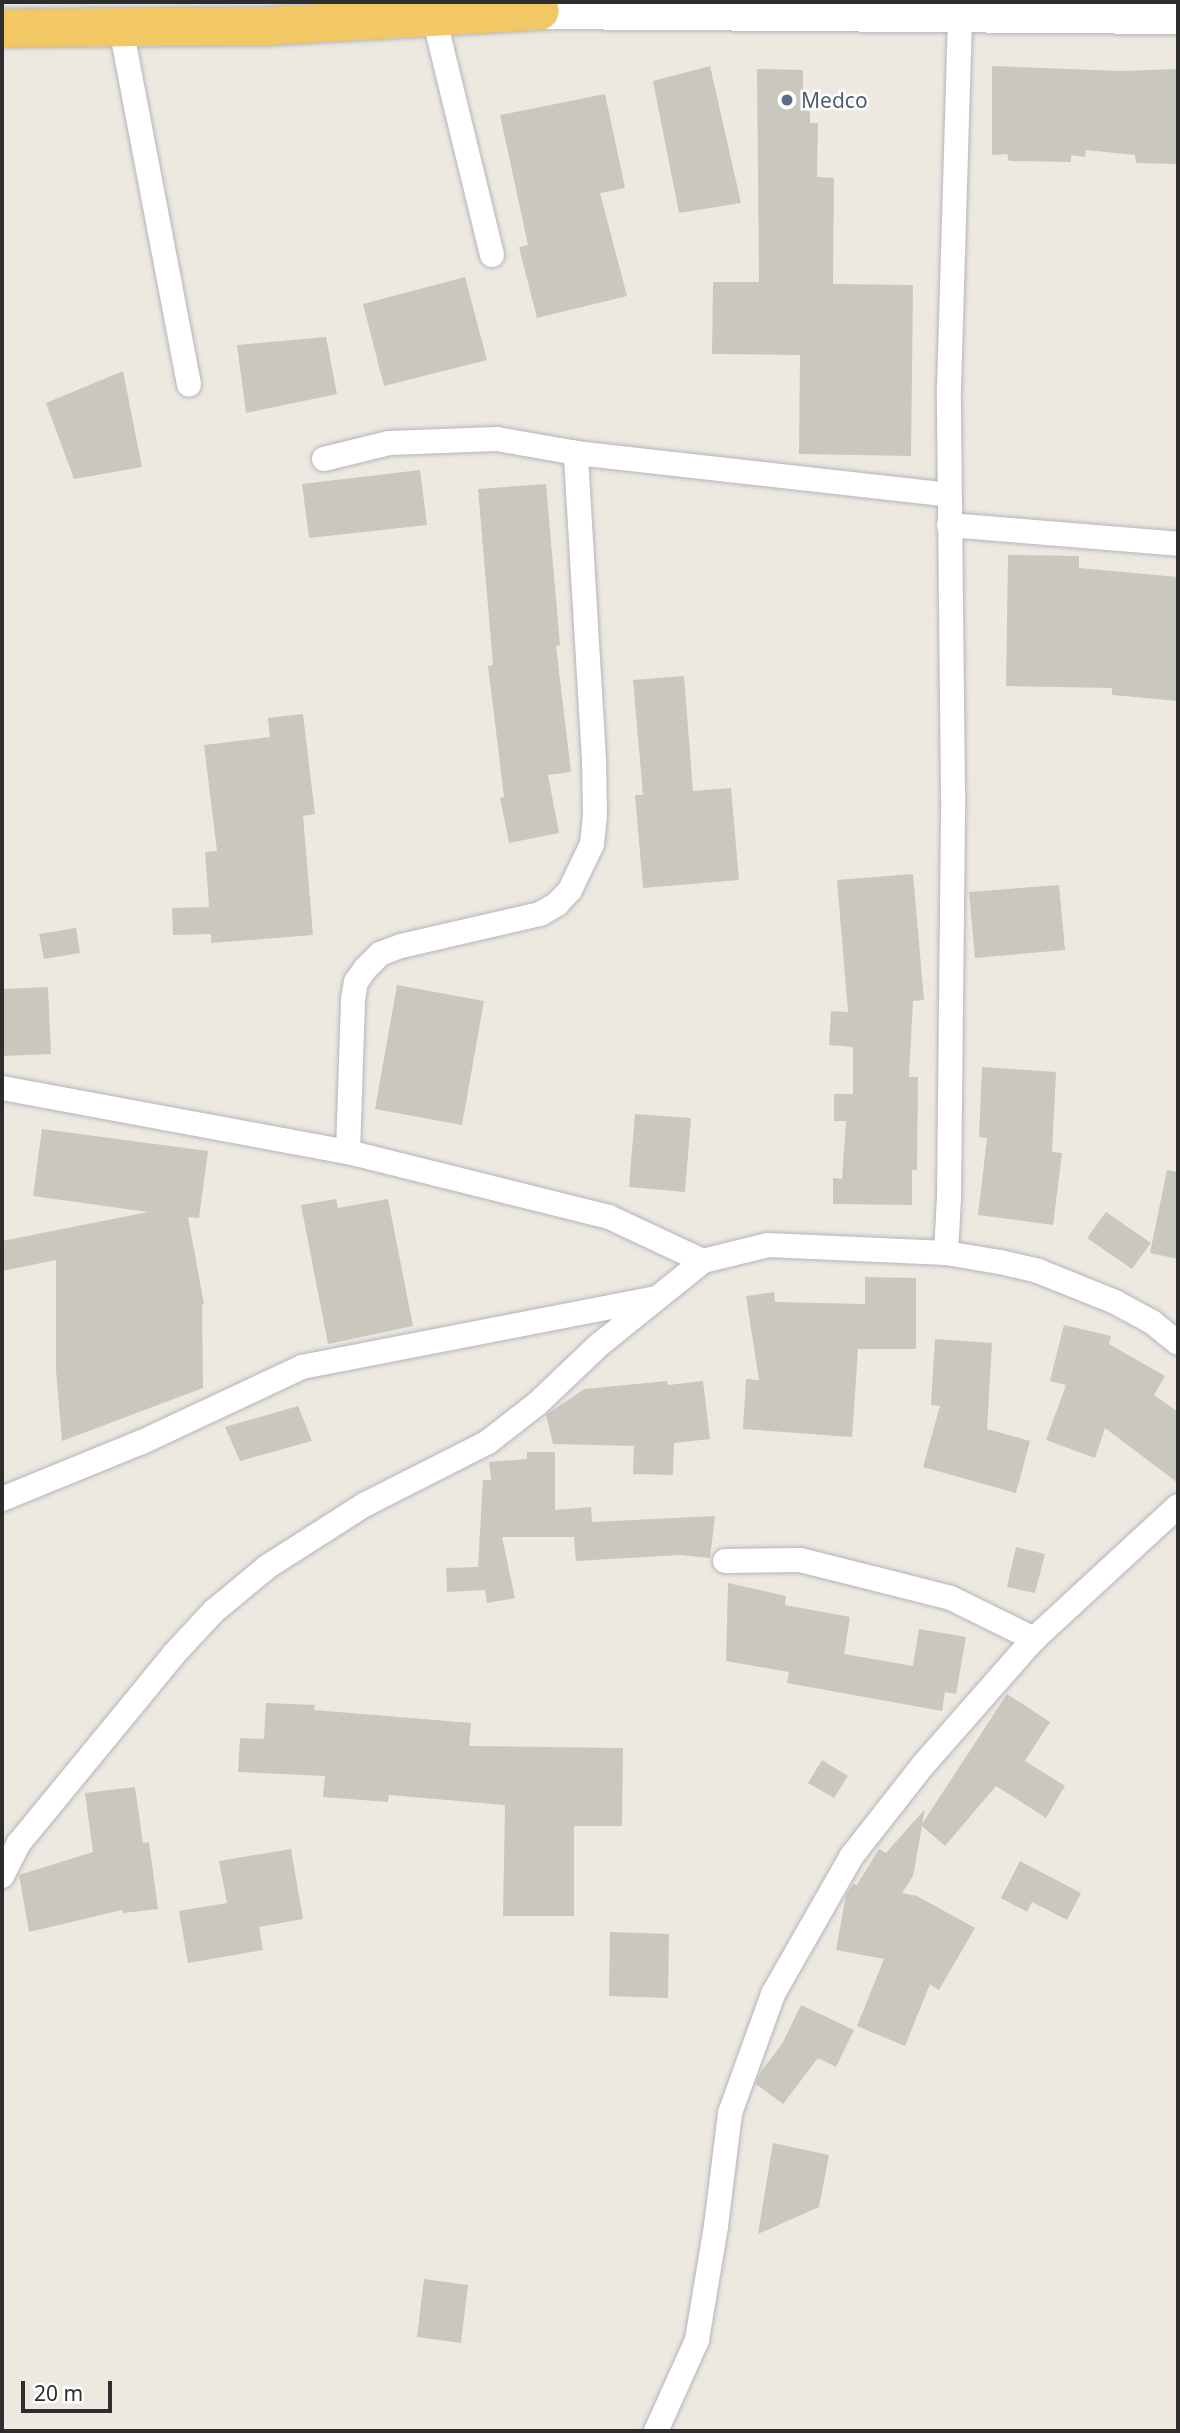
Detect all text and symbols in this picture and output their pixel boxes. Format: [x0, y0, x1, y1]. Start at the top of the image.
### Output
place label: Medco [801, 87, 868, 113]
marker: Medco [779, 92, 795, 108]
scale bar [24, 2366, 116, 2410]
text: 20 m [34, 2379, 83, 2407]

